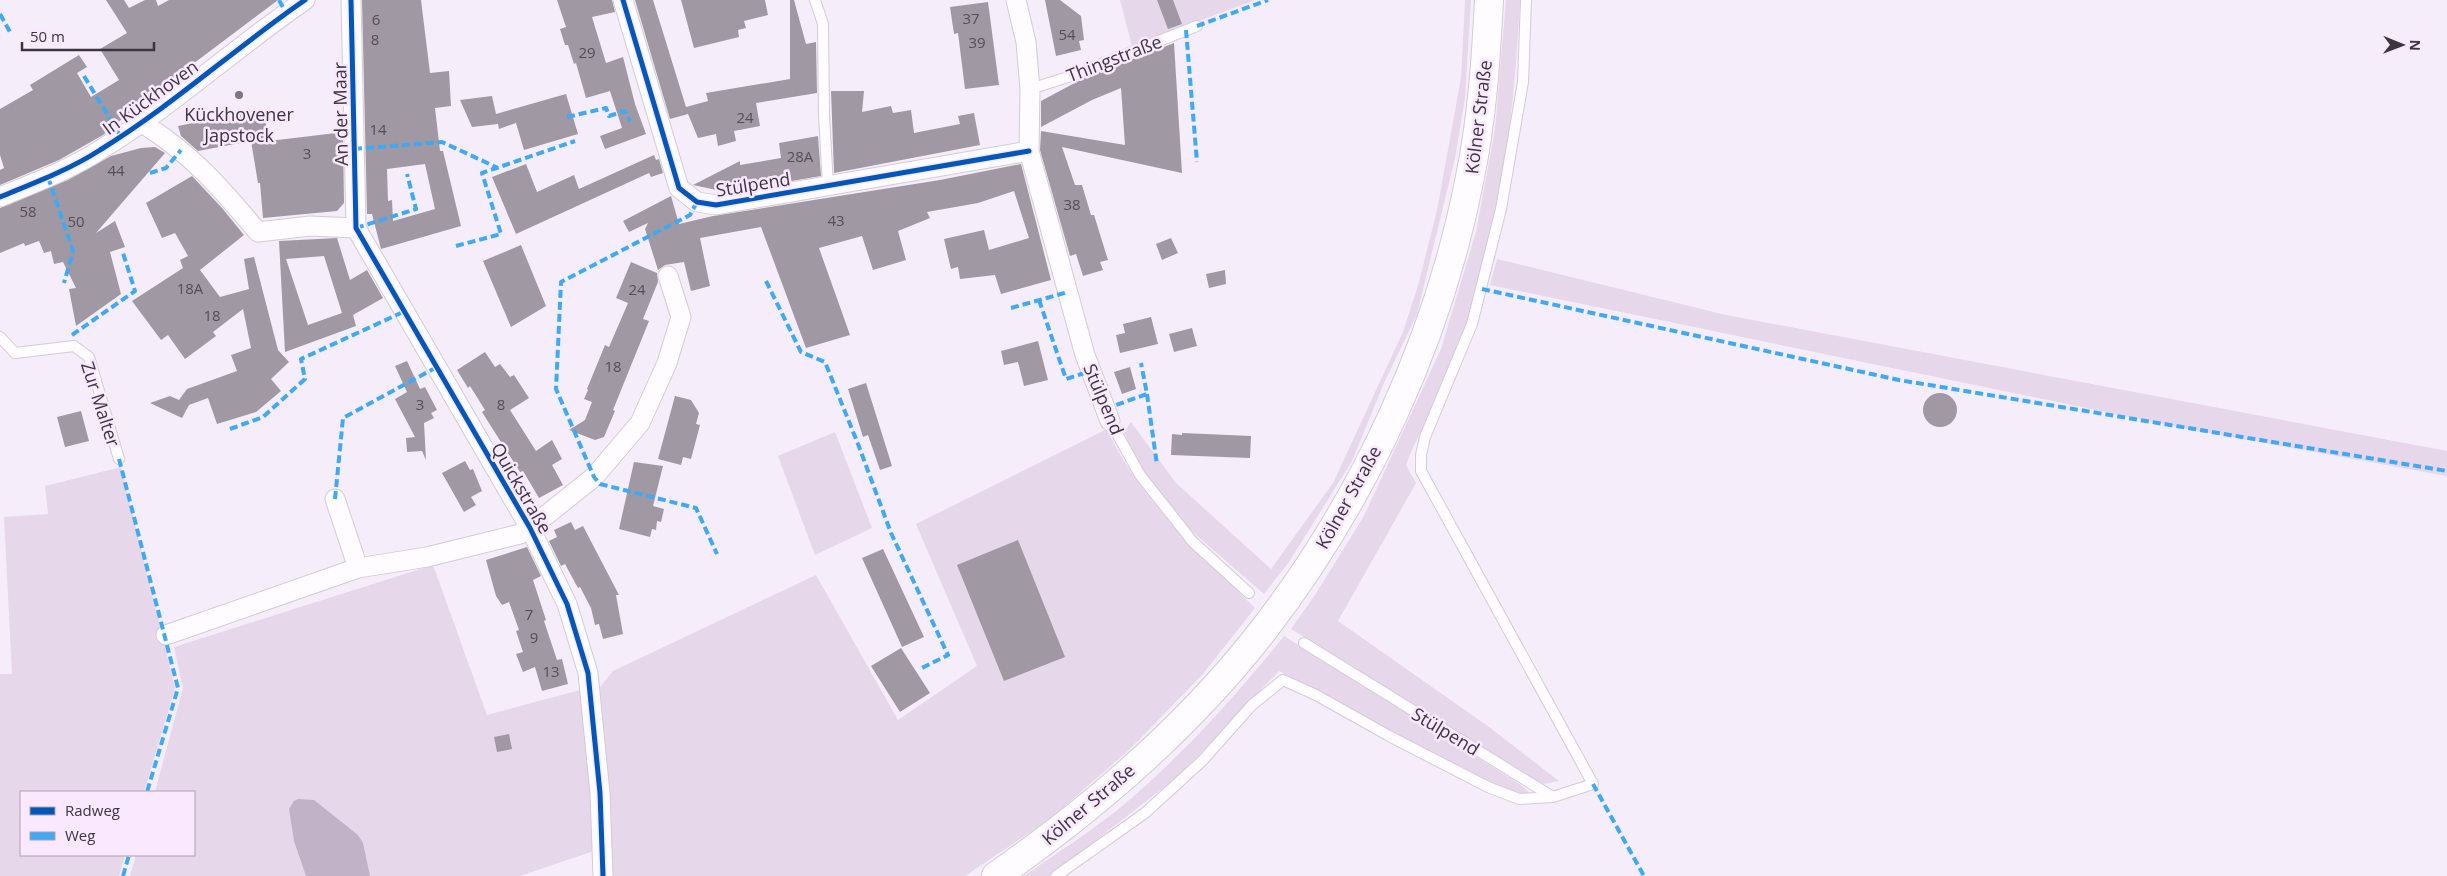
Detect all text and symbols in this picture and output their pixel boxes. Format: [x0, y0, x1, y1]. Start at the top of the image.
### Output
house number: 37 [962, 8, 980, 28]
house number: 6 [372, 9, 380, 29]
scale bar [22, 20, 155, 52]
north arrow [2377, 20, 2427, 70]
house number: 54 [1058, 24, 1076, 44]
text: 50 m [30, 26, 65, 46]
house number: 8 [371, 29, 379, 49]
street label: Thingstraße [1063, 29, 1165, 87]
house number: 39 [968, 32, 986, 52]
text: N [2406, 39, 2425, 51]
house number: 29 [578, 42, 596, 62]
street label: In Kückhoven [97, 54, 203, 140]
street label: Kölner Straße [1459, 59, 1497, 175]
street label: An der Maar [327, 61, 353, 166]
marker: Kückhovener Japstock [233, 89, 245, 101]
place label: Kückhovener Japstock [184, 102, 294, 147]
house number: 24 [736, 107, 754, 127]
house number: 14 [369, 119, 387, 139]
house number: 3 [303, 143, 311, 163]
house number: 28A [787, 146, 814, 166]
house number: 44 [107, 160, 125, 180]
street label: Stülpend [714, 166, 792, 202]
house number: 38 [1063, 194, 1081, 214]
house number: 58 [19, 201, 37, 221]
house number: 43 [827, 210, 845, 230]
house number: 50 [67, 211, 85, 231]
house number: 18A [177, 278, 204, 298]
house number: 24 [628, 279, 646, 299]
house number: 18 [203, 305, 221, 325]
house number: 18 [604, 356, 622, 376]
street label: Zur Malter [76, 358, 126, 450]
street label: Stülpend [1078, 360, 1130, 438]
house number: 3 [416, 394, 424, 414]
house number: 8 [497, 394, 505, 414]
street label: Quickstraße [486, 438, 558, 538]
street label: Kölner Straße [1310, 441, 1386, 553]
house number: 7 [525, 604, 533, 624]
house number: 9 [530, 627, 538, 647]
house number: 13 [542, 661, 560, 681]
street label: Stülpend [1408, 701, 1484, 761]
street label: Kölner Straße [1036, 758, 1140, 850]
legend [20, 791, 195, 856]
text: Radweg [65, 800, 120, 820]
text: Weg [65, 825, 95, 845]

